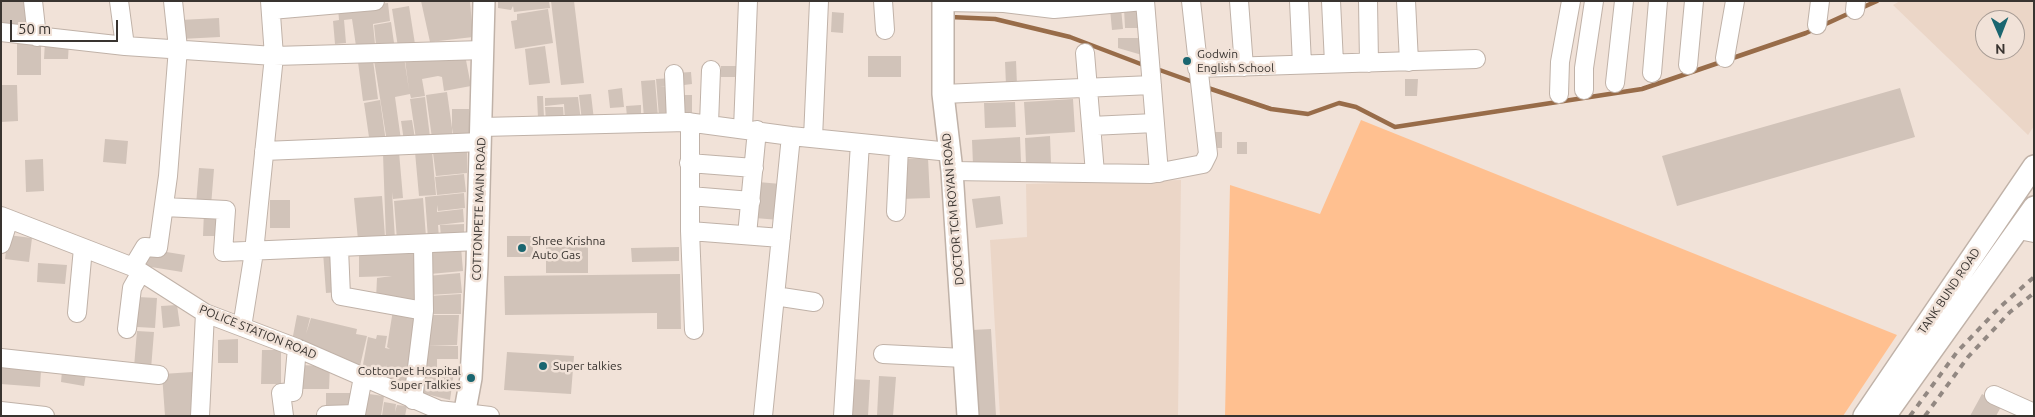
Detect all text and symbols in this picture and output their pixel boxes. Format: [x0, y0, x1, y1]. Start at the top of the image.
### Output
scale bar [12, 10, 120, 42]
north arrow [1975, 10, 2025, 60]
text: 50 m [18, 20, 51, 37]
text: N [1995, 41, 2006, 57]
place label: Godwin English School [1197, 47, 1274, 75]
marker: Godwin English School [1181, 55, 1193, 67]
street label: DOCTOR TCM ROYAN ROAD [939, 132, 967, 286]
street label: COTTONPETE MAIN ROAD [469, 137, 489, 281]
place label: Shree Krishna Auto Gas [532, 234, 606, 262]
marker: Shree Krishna Auto Gas [516, 242, 528, 254]
street label: TANK BUND ROAD [1915, 245, 1983, 337]
street label: POLICE STATION ROAD [197, 302, 319, 362]
place label: Super talkies [553, 359, 622, 373]
marker: Super talkies [537, 360, 549, 372]
place label: Cottonpet Hospital Super Talkies [358, 364, 461, 392]
marker: Cottonpet Hospital Super Talkies [465, 372, 477, 384]

